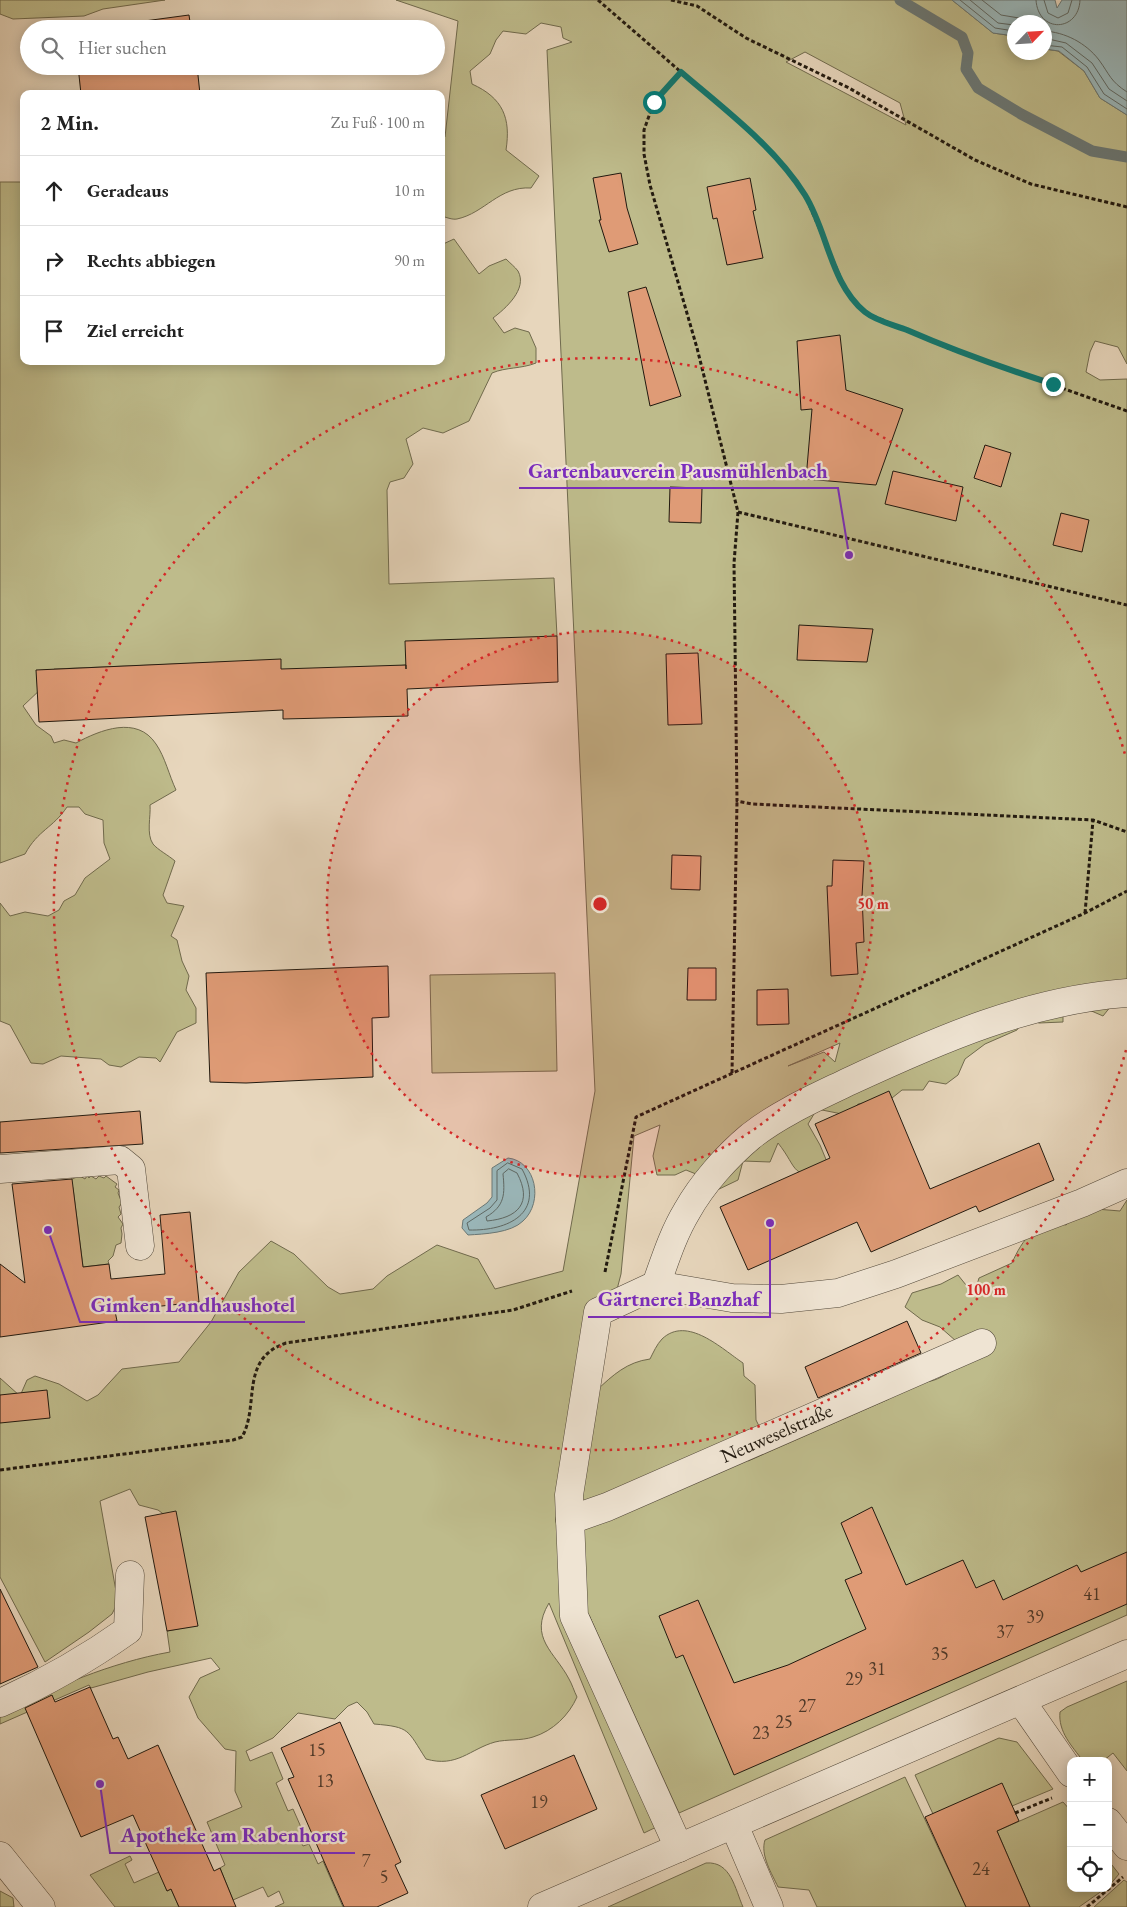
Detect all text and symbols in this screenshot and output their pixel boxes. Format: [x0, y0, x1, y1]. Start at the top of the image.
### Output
north arrow [1007, 15, 1052, 60]
search box [20, 20, 445, 75]
icon: search [38, 34, 66, 62]
text: Hier suchen [78, 35, 167, 60]
route start [643, 91, 666, 114]
text: 2 Min. [40, 109, 99, 136]
text: Zu Fuß · 100 m [331, 112, 425, 133]
icon: ahead [40, 177, 68, 205]
text: Geradeaus [87, 178, 169, 203]
text: 10 m [394, 180, 425, 201]
icon: right [40, 247, 68, 275]
text: Rechts abbiegen [87, 248, 216, 273]
text: 90 m [394, 250, 425, 271]
icon: arrive [40, 317, 68, 345]
text: Ziel erreicht [87, 318, 184, 343]
route end [1042, 373, 1065, 396]
callout: Gartenbauverein Pausmühlenbach [519, 452, 838, 488]
text: Gartenbauverein Pausmühlenbach [528, 457, 828, 484]
text: 50 m [857, 894, 889, 913]
centre of rings [591, 895, 609, 913]
text: 100 m [966, 1280, 1006, 1299]
callout: Gärtnerei Banzhaf [588, 1281, 770, 1317]
text: Gärtnerei Banzhaf [598, 1285, 762, 1312]
callout: Gimken Landhaushotel [80, 1286, 305, 1322]
text: Gimken Landhaushotel [91, 1291, 295, 1318]
street label: Neuweselstraße [716, 1397, 836, 1469]
house number: 41 [1083, 1582, 1101, 1605]
house number: 39 [1026, 1605, 1044, 1628]
house number: 37 [996, 1620, 1014, 1643]
house number: 35 [931, 1642, 949, 1665]
house number: 31 [868, 1657, 886, 1680]
house number: 29 [845, 1667, 863, 1690]
house number: 27 [798, 1694, 816, 1717]
house number: 25 [775, 1710, 793, 1733]
house number: 23 [752, 1721, 770, 1744]
house number: 15 [308, 1738, 326, 1761]
map controls [1067, 1757, 1112, 1892]
button: + [1067, 1757, 1112, 1802]
house number: 13 [316, 1769, 334, 1792]
house number: 19 [530, 1790, 548, 1813]
button: − [1067, 1802, 1112, 1847]
callout: Apotheke am Rabenhorst [110, 1817, 355, 1853]
text: Apotheke am Rabenhorst [120, 1821, 346, 1848]
button: locate [1067, 1847, 1112, 1892]
house number: 7 [362, 1849, 371, 1872]
house number: 24 [972, 1857, 990, 1880]
house number: 5 [380, 1865, 388, 1888]

